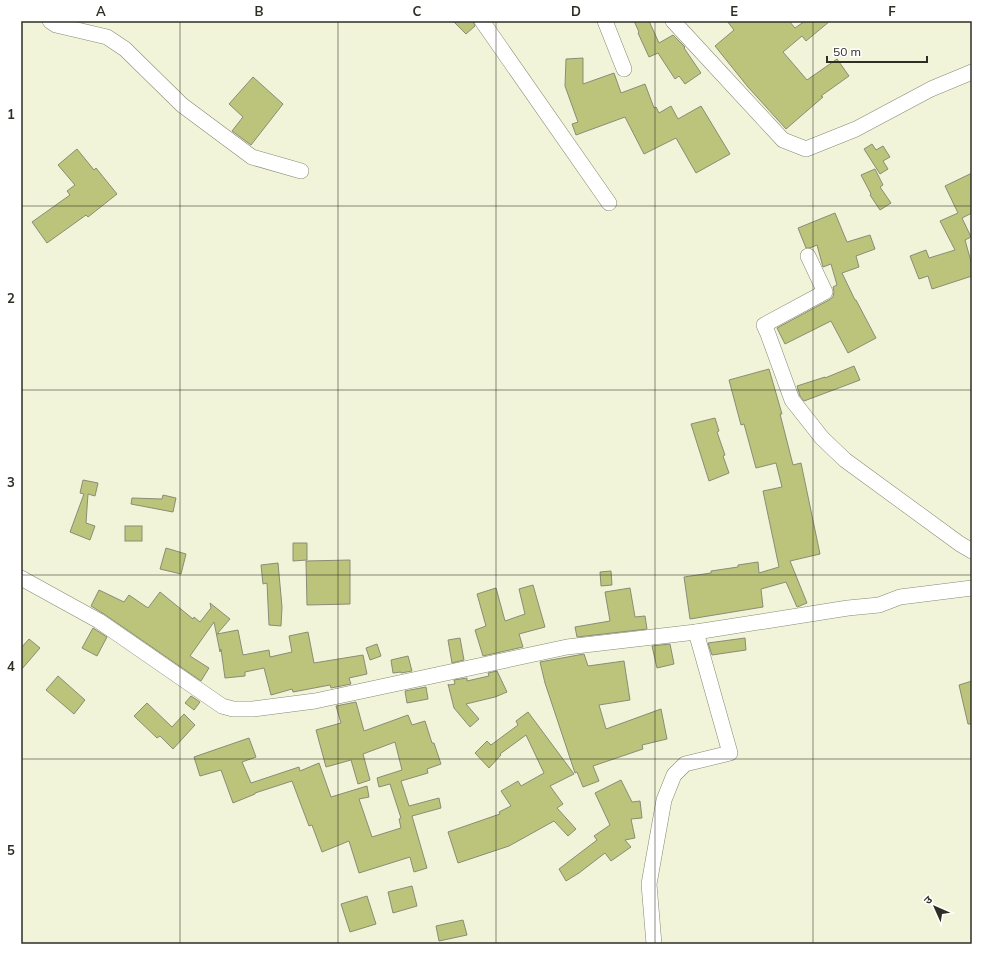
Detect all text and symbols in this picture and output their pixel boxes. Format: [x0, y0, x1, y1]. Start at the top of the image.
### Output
text: A [96, 3, 106, 19]
text: B [255, 3, 264, 19]
text: C [413, 3, 422, 19]
text: D [571, 3, 581, 19]
text: E [730, 3, 738, 19]
text: F [888, 3, 896, 19]
scale bar [827, 38, 927, 64]
text: 50 m [833, 44, 861, 59]
text: 1 [7, 106, 15, 122]
text: 2 [7, 290, 15, 306]
text: 3 [7, 474, 15, 490]
text: 4 [7, 658, 15, 674]
text: 5 [7, 842, 15, 858]
north arrow [915, 887, 955, 927]
text: उ [921, 892, 936, 907]

